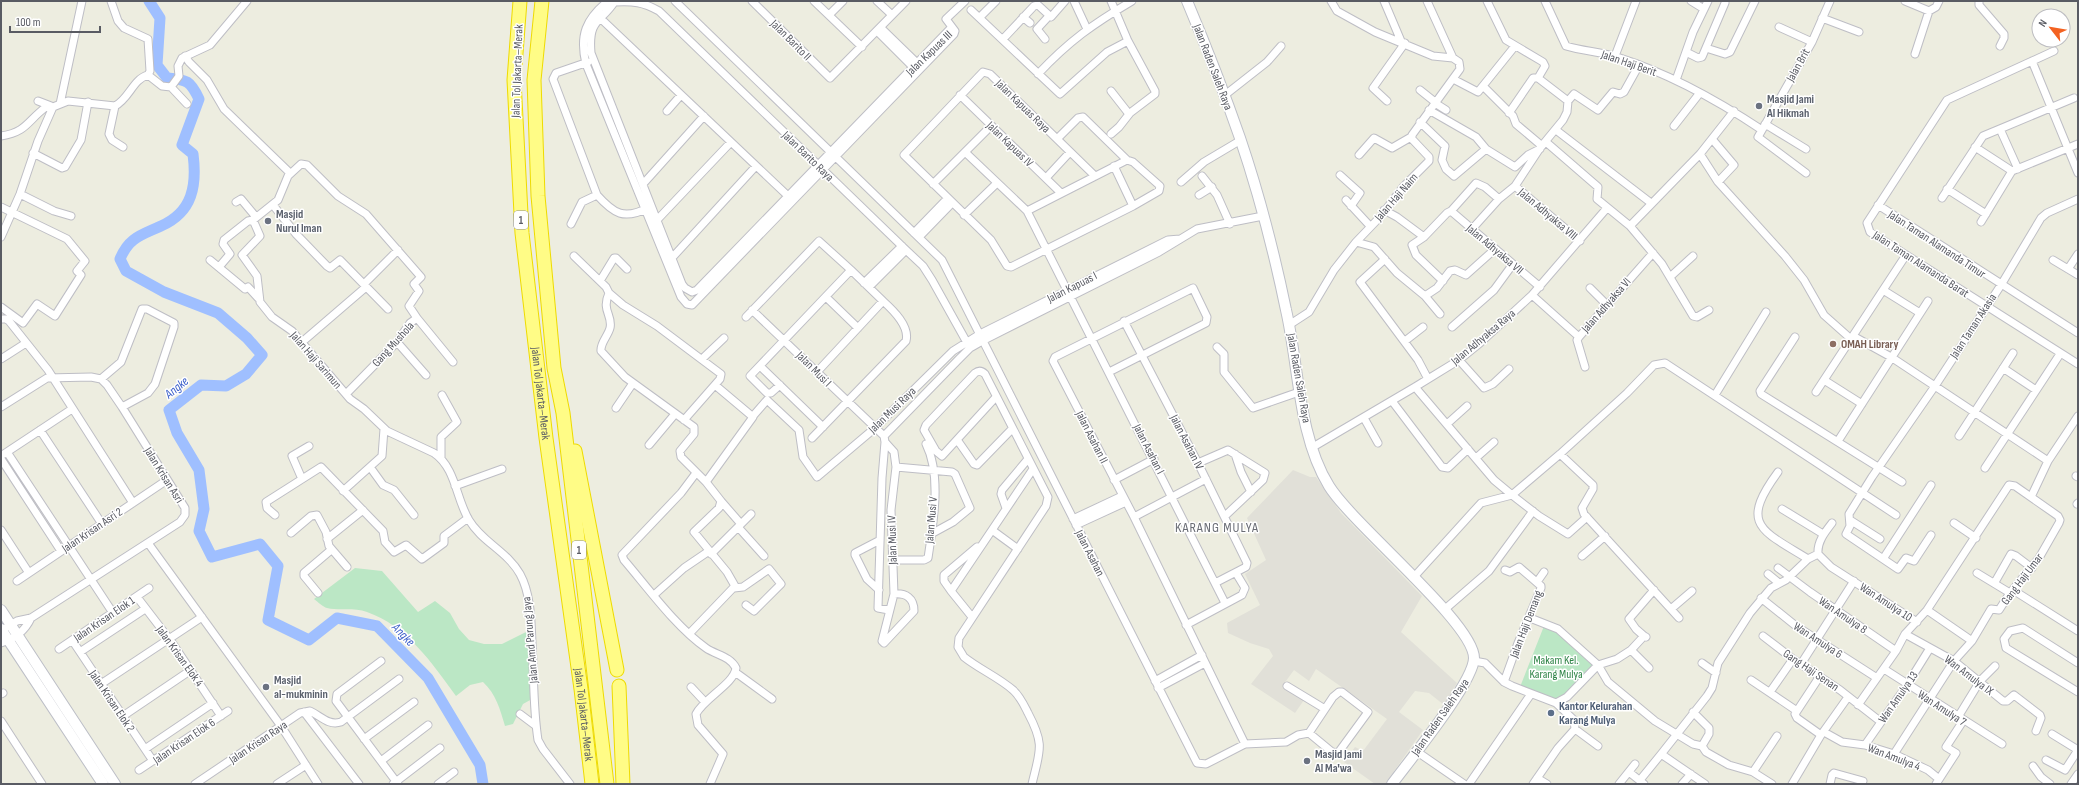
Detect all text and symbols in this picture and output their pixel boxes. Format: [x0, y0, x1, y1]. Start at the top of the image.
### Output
scale bar [10, 8, 100, 34]
north arrow [2031, 8, 2071, 48]
text: 100 m [16, 15, 41, 30]
street label: Jalan Barito II [766, 16, 814, 64]
text: N [2036, 17, 2050, 29]
street label: Jalan Raden Saleh Raya [1189, 21, 1236, 113]
street label: Jalan Tol Jakarta–Merak [508, 24, 527, 119]
street label: Jalan Kapuas III [902, 27, 956, 80]
street label: Jalan Brit [1783, 46, 1814, 85]
street label: Jalan Haji Berit [1598, 47, 1659, 80]
street label: Jalan Kapuas Raya [991, 76, 1054, 137]
place label: Masjid Jami Al Hikmah [1766, 92, 1814, 121]
marker: Masjid Jami Al Hikmah [1754, 101, 1764, 111]
street label: Jalan Kapuas IV [982, 118, 1037, 171]
street label: Jalan Barito Raya [778, 127, 837, 185]
street label: Jalan Haji Naim [1371, 170, 1421, 225]
street label: Jalan Adhyaksa VIII [1514, 185, 1580, 244]
place label: Masjid Nurul Iman [276, 207, 322, 236]
street label: Jalan Taman Alamanda Timur [1884, 207, 1989, 282]
road number: 1 [514, 211, 528, 229]
marker: Masjid Nurul Iman [263, 216, 273, 226]
street label: Jalan Adhyaksa VII [1462, 220, 1527, 278]
street label: Jalan Taman Alamanda Barat [1869, 227, 1972, 301]
street label: Jalan Kapuas I [1044, 268, 1100, 307]
street label: Jalan Adhyaksa VI [1578, 275, 1634, 337]
street label: Jalan Taman Akasia [1946, 291, 2000, 363]
street label: Jalan Adhyaksa Raya [1447, 306, 1519, 369]
street label: Gang Mushola [369, 318, 418, 370]
street label: Jalan Haji Sarimun [286, 328, 345, 392]
street label: Jalan Raden Saleh Raya [1283, 331, 1314, 424]
place label: OMAH Library [1841, 337, 1898, 352]
marker: OMAH Library [1828, 339, 1838, 349]
street label: Jalan Tol Jakarta–Merak [527, 345, 553, 441]
street label: Jalan Musi I [792, 348, 835, 390]
water label: Angke [161, 373, 192, 403]
street label: Jalan Musi Raya [865, 384, 920, 437]
street label: Jalan Asahan II [1072, 408, 1111, 466]
street label: Jalan Asahan IV [1166, 411, 1207, 473]
street label: Jalan Asahan I [1129, 421, 1168, 477]
street label: Jalan Krisan Asri [140, 444, 187, 506]
street label: Jalan Musi V [922, 495, 941, 545]
street label: Jalan Krisan Asri 2 [58, 505, 126, 557]
street label: Jalan Musi IV [884, 514, 901, 566]
district label: KARANG MULYA [1175, 519, 1259, 536]
street label: Jalan Asahan [1071, 527, 1108, 579]
road number: 1 [572, 541, 586, 559]
street label: Gang Haji Umar [1998, 550, 2047, 608]
street label: Wan Amulya 10 [1856, 580, 1915, 625]
street label: Jalan Haji Demang [1506, 588, 1546, 661]
street label: Jalan Krisan Elok 1 [70, 593, 138, 646]
street label: Wan Amulya 8 [1815, 594, 1870, 637]
street label: Jalan Amd Parung Jaya [519, 596, 542, 685]
water label: Angke [388, 619, 418, 650]
street label: Wan Amulya 6 [1790, 619, 1845, 662]
street label: Jalan Krisan Elok 4 [152, 622, 207, 690]
street label: Gang Haji Senan [1780, 646, 1842, 695]
street label: Wan Amulya IX [1941, 652, 1997, 699]
park label: Makam Kel. Karang Mulya [1529, 653, 1583, 682]
street label: Jalan Tol Jakarta–Merak [570, 666, 596, 762]
street label: Jalan Krisan Elok 2 [85, 667, 138, 735]
street label: Wan Amulya 13 [1875, 669, 1922, 726]
place label: Masjid al-mukminin [274, 673, 328, 702]
street label: Jalan Raden Saleh Raya [1408, 676, 1473, 760]
marker: Masjid al-mukminin [261, 682, 271, 692]
street label: Wan Amulya 7 [1914, 687, 1969, 730]
place label: Kantor Kelurahan Karang Mulya [1559, 699, 1632, 728]
marker: Kantor Kelurahan Karang Mulya [1546, 708, 1556, 718]
street label: Jalan Krisan Elok 6 [149, 715, 218, 768]
street label: Jalan Krisan Raya [226, 717, 291, 768]
street label: Wan Amulya 4 [1865, 741, 1922, 774]
place label: Masjid Jami Al Ma'wa [1314, 747, 1362, 776]
marker: Masjid Jami Al Ma'wa [1302, 756, 1312, 766]

